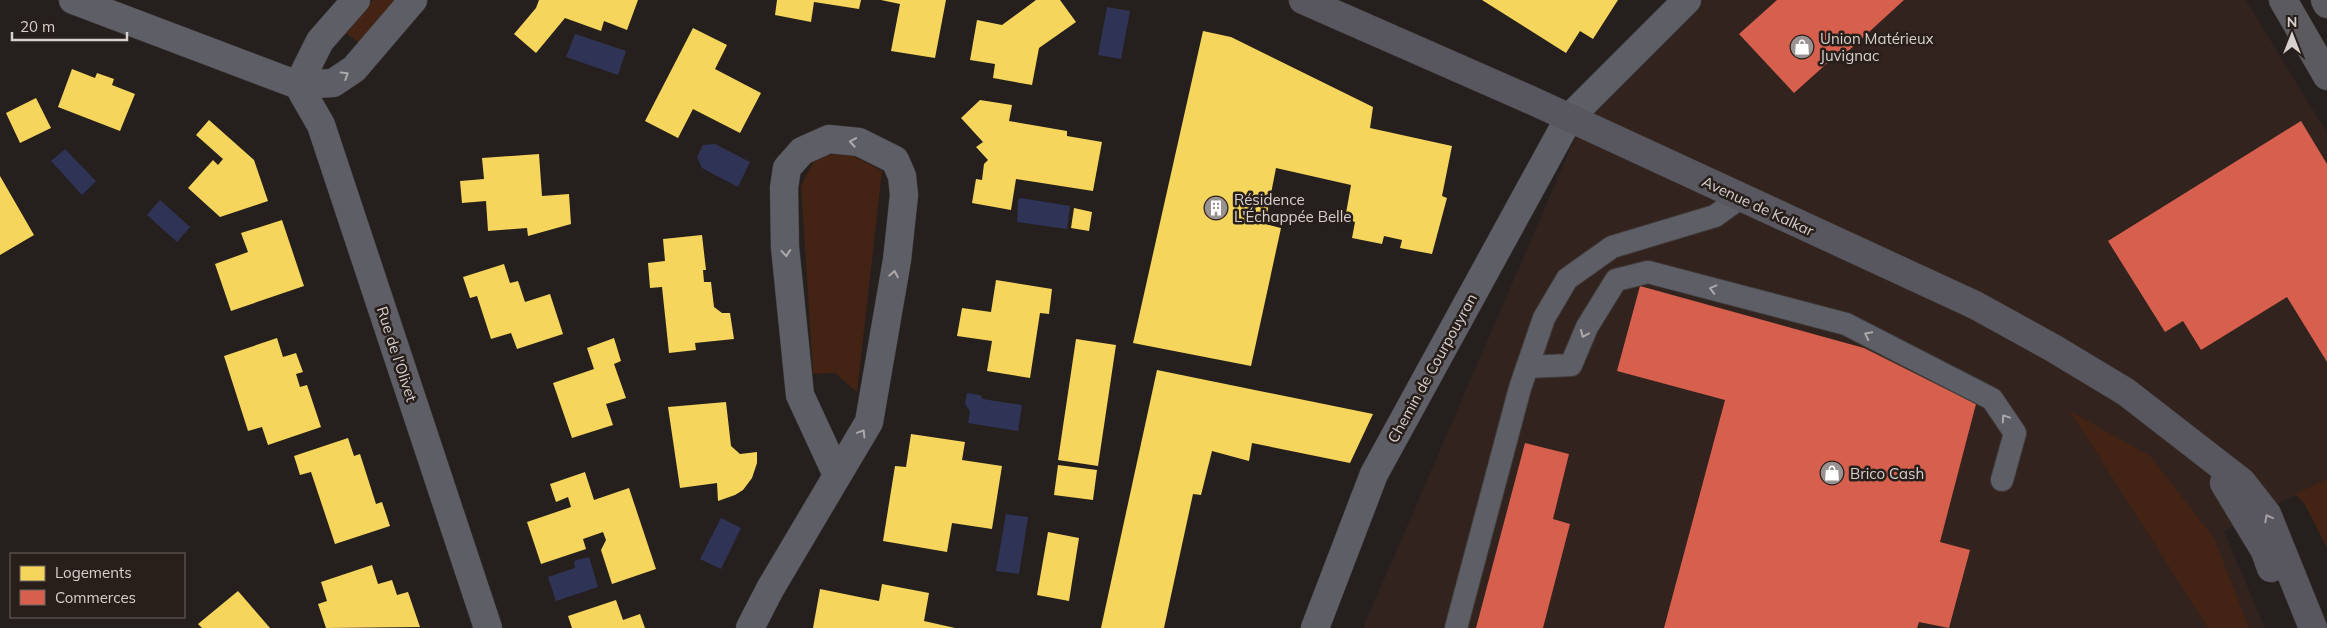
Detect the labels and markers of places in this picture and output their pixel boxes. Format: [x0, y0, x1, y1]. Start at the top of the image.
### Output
place label: Union Matérieux Juvignac [1820, 29, 1934, 65]
shop icon: Union Matérieux Juvignac [1789, 34, 1815, 60]
place label: Résidence L'Échappée Belle [1234, 190, 1351, 226]
building icon: Résidence L'Échappée Belle [1203, 195, 1229, 221]
shop icon: Brico Cash [1819, 460, 1845, 486]
place label: Brico Cash [1850, 464, 1924, 483]

